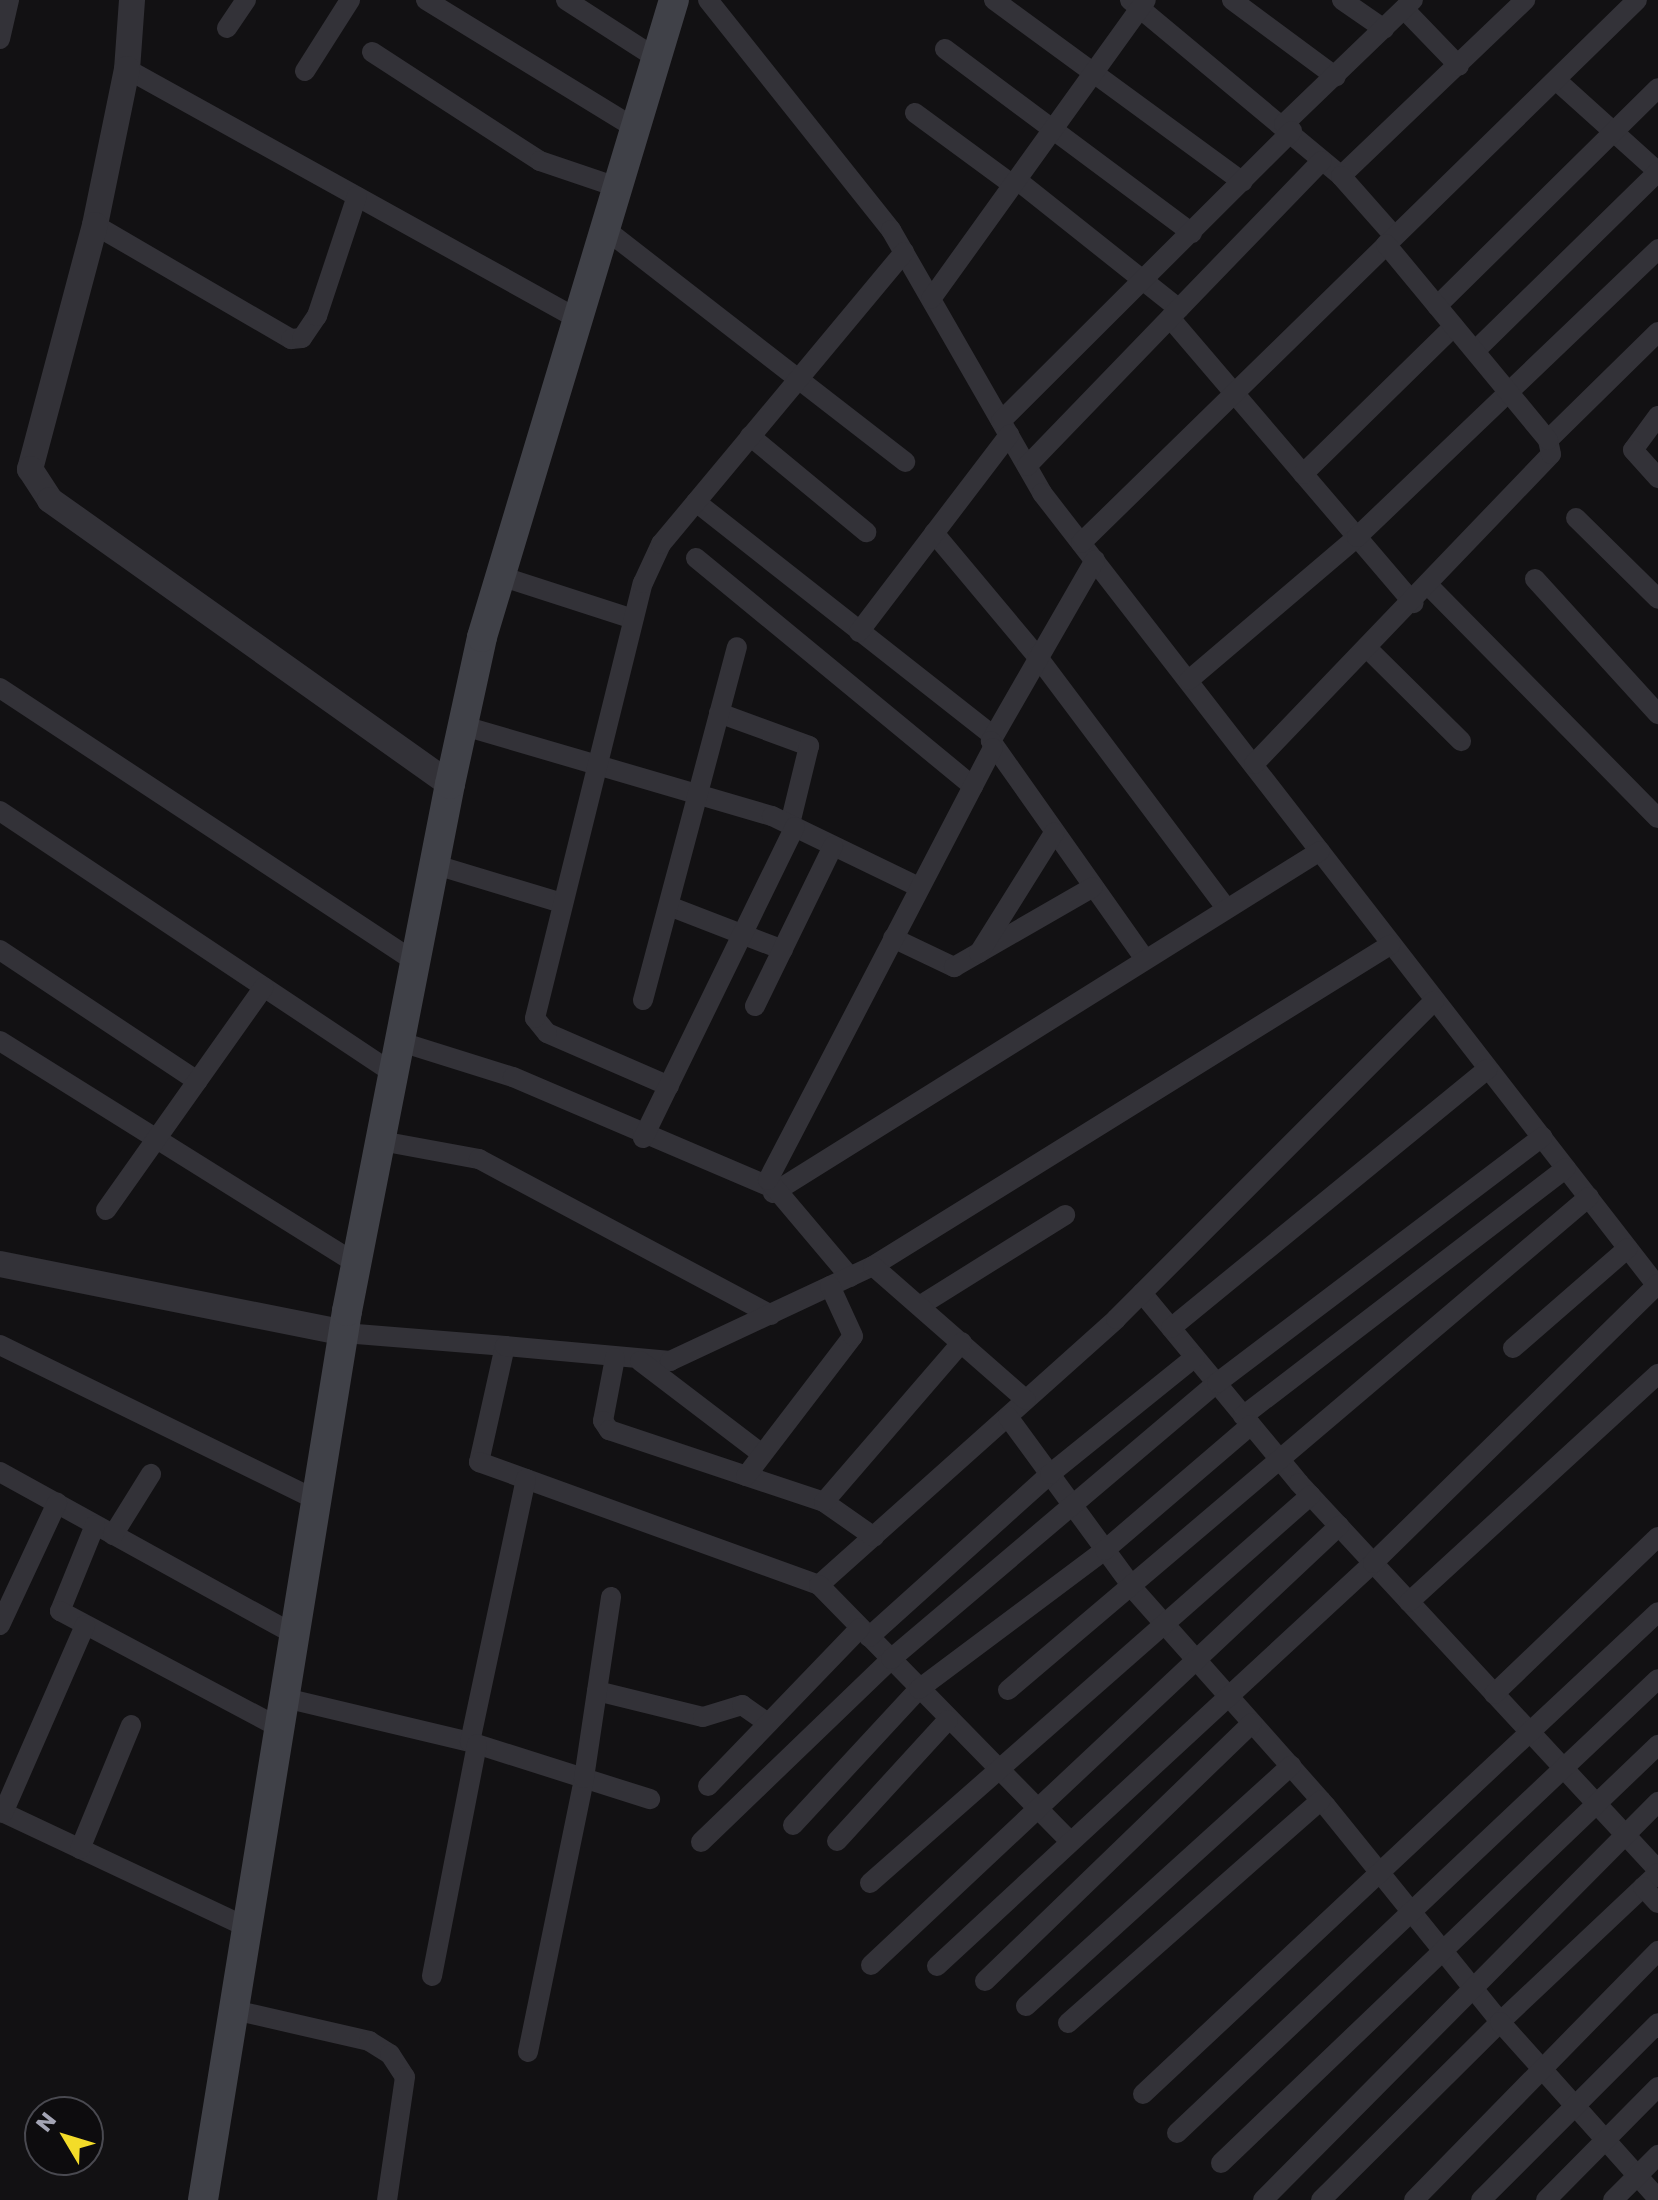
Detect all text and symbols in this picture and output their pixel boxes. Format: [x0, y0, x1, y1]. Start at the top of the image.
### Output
north arrow [24, 2096, 104, 2176]
text: N [29, 2106, 64, 2138]

